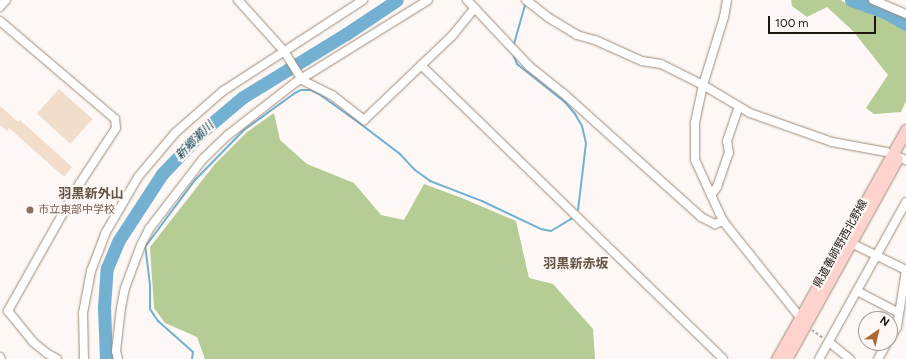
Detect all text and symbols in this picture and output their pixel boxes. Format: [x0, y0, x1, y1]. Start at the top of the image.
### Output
scale bar [770, 8, 878, 34]
text: 100 m [775, 16, 809, 30]
water label: 新郷瀬川 [173, 119, 217, 163]
district label: 羽黒新外山 [59, 186, 123, 202]
street label: 県道善師野西北野線 [811, 198, 871, 290]
place label: 市立東部中学校 [38, 203, 115, 217]
marker: 市立東部中学校 [25, 205, 35, 215]
district label: 羽黒新赤坂 [544, 256, 608, 272]
north arrow [858, 311, 898, 351]
text: N [877, 314, 892, 329]

